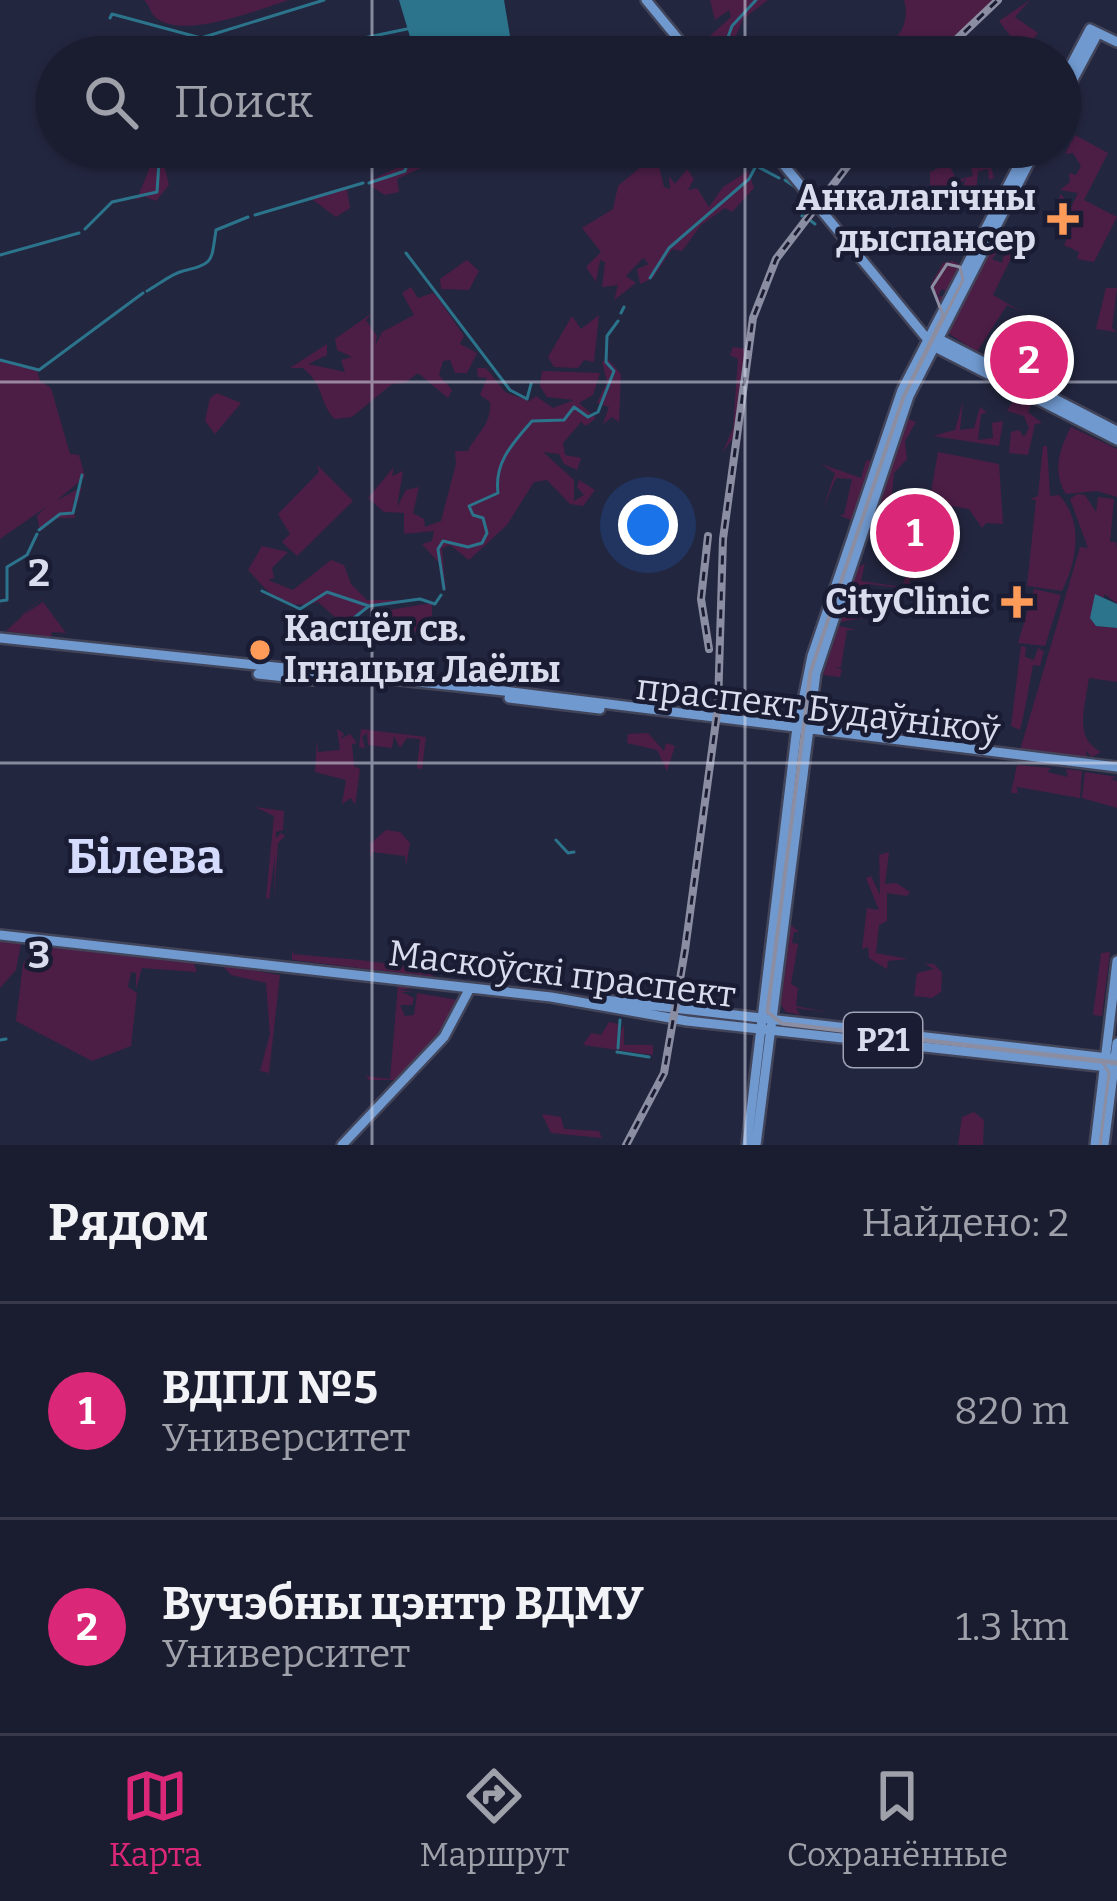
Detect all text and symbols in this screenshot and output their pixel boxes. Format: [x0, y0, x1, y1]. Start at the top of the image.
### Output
search box [36, 36, 1081, 168]
icon: search [78, 69, 144, 135]
text: Поиск [174, 75, 313, 129]
place label: Анкалагічны дыспансер [796, 176, 1036, 261]
marker: Анкалагічны дыспансер [1047, 203, 1079, 235]
pin: 2 [990, 315, 1068, 405]
pin: 1 [876, 488, 954, 578]
your location [618, 495, 678, 555]
text: 2 [28, 550, 50, 596]
place label: CityClinic [825, 580, 990, 624]
marker: CityClinic [1001, 586, 1033, 618]
place label: Касцёл св. Ігнацыя Лаёлы [284, 607, 560, 692]
marker: Касцёл св. Ігнацыя Лаёлы [247, 637, 273, 663]
street label: праспект Будаўнікоў [634, 665, 1003, 753]
district label: Білева [67, 828, 223, 886]
street label: Маскоўскі праспект [386, 931, 738, 1017]
text: 3 [28, 932, 50, 978]
road number: Р21 [844, 1013, 922, 1067]
text: Рядом [48, 1192, 208, 1254]
text: Найдено: 2 [862, 1200, 1069, 1246]
text: ВДПЛ №5 [162, 1361, 378, 1415]
text: 1 [79, 1388, 95, 1434]
text: 820 m [954, 1388, 1069, 1434]
text: Университет [162, 1415, 410, 1461]
text: Вучэбны цэнтр ВДМУ [162, 1577, 644, 1631]
text: 2 [76, 1604, 98, 1650]
text: 1.3 km [956, 1604, 1069, 1650]
text: Университет [162, 1631, 410, 1677]
tab: Карта [109, 1763, 202, 1875]
tab: Маршрут [420, 1763, 569, 1875]
tab: Сохранённые [787, 1763, 1008, 1875]

